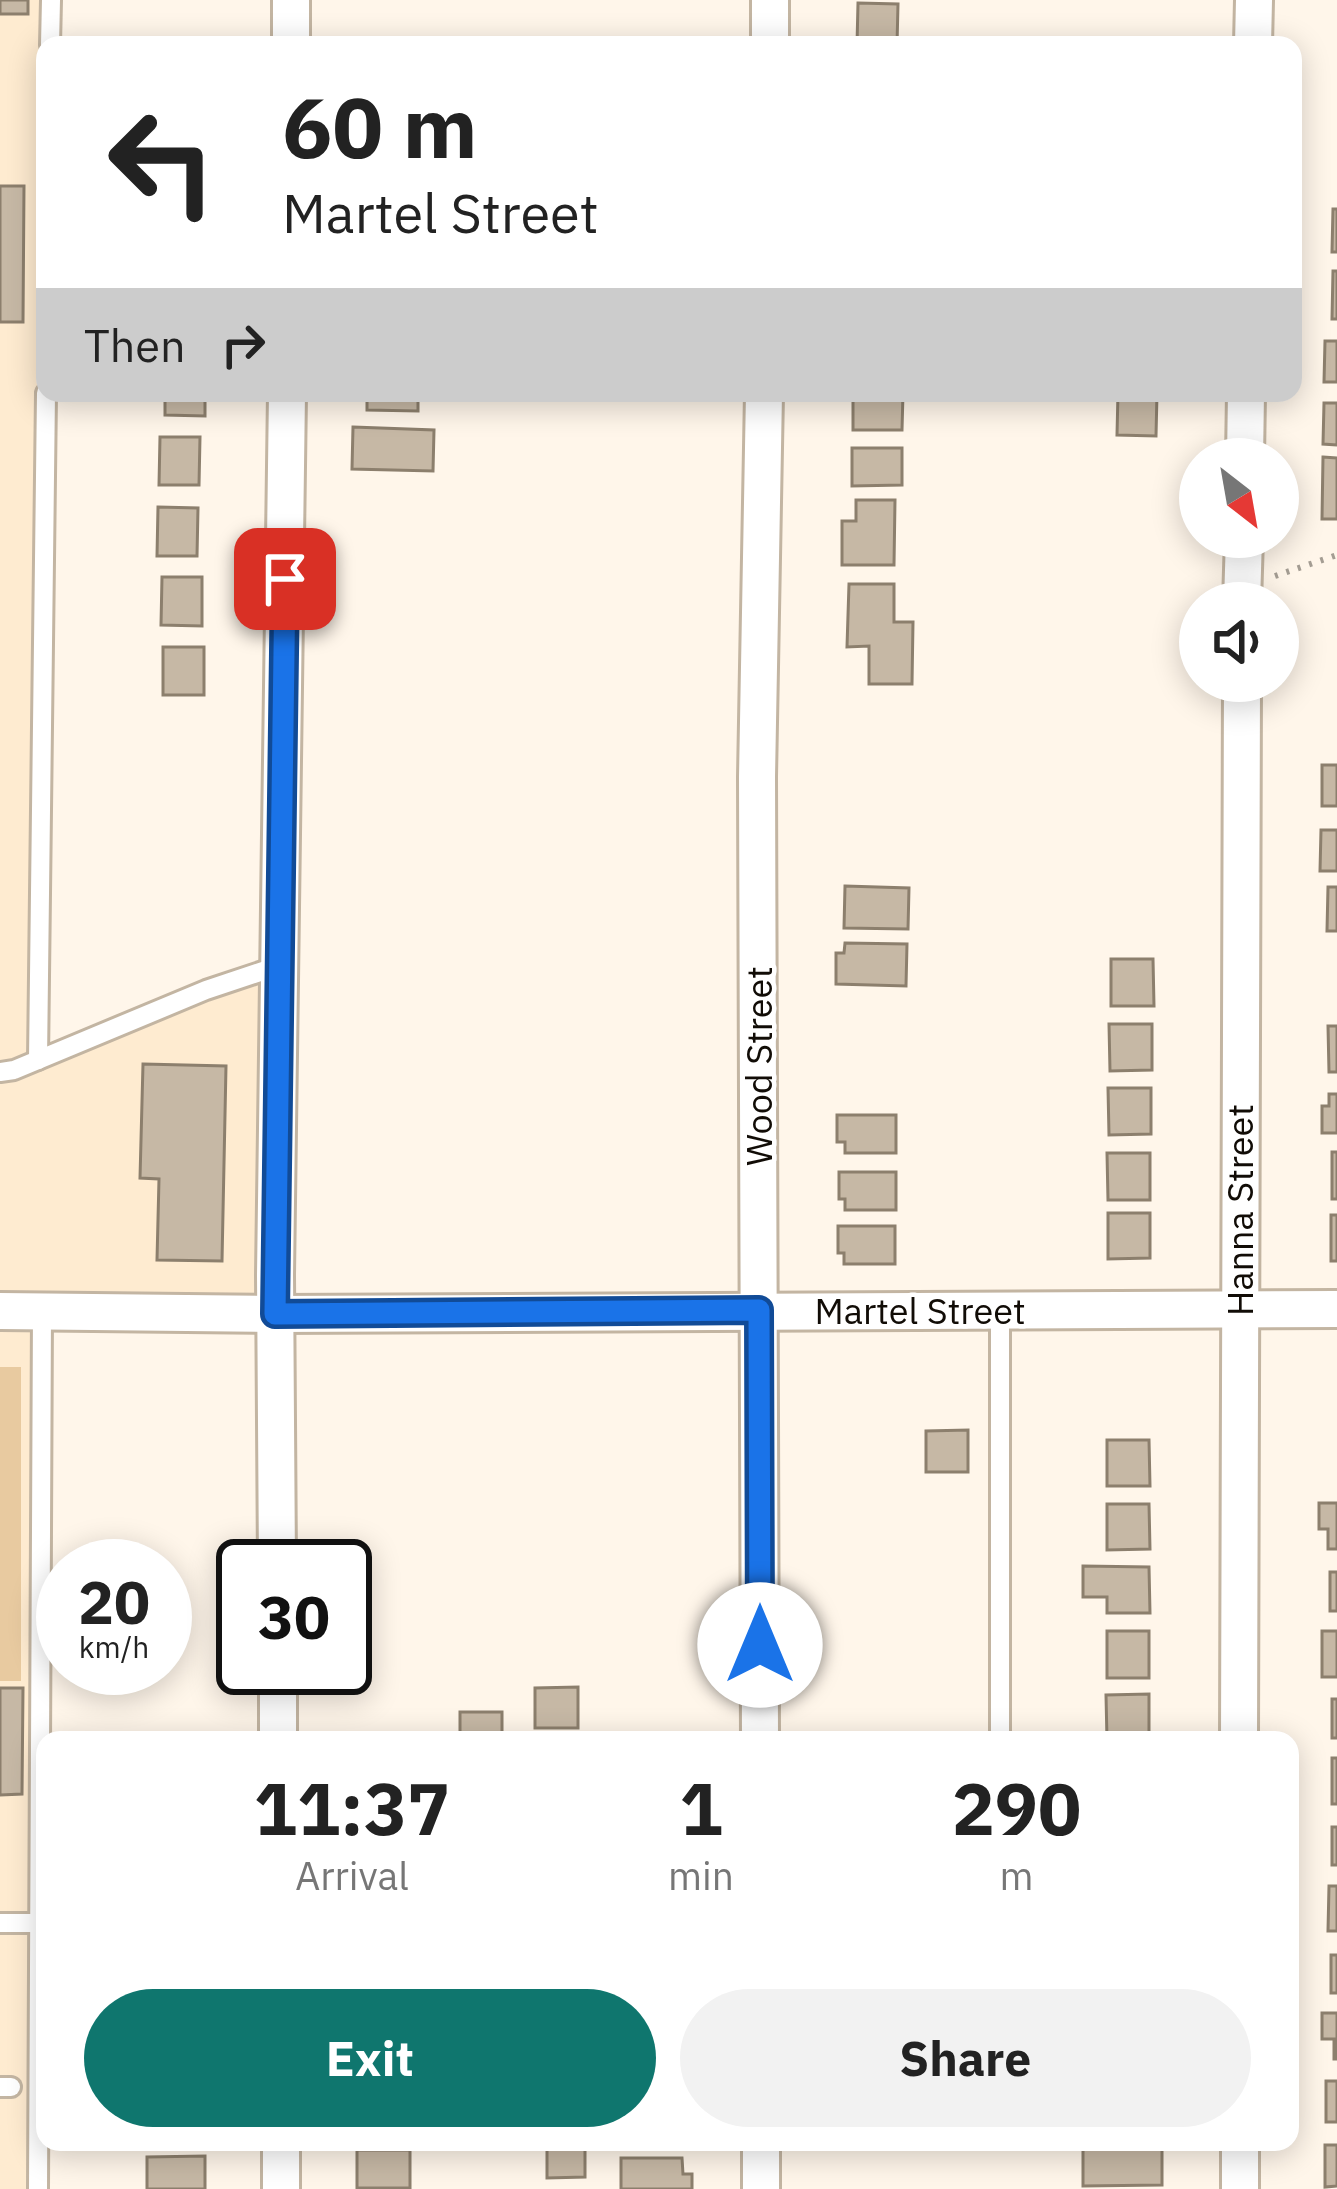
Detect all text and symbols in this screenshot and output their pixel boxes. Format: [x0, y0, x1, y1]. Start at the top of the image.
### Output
text: 60 m [282, 72, 478, 181]
icon: left [84, 84, 240, 240]
text: Martel Street [282, 178, 599, 248]
icon: right [210, 312, 276, 378]
text: Then [84, 316, 186, 374]
north arrow [1179, 438, 1299, 558]
map controls [1179, 438, 1299, 702]
pin [234, 528, 336, 630]
icon: arrive [252, 546, 318, 612]
button: sound [1179, 582, 1299, 702]
street label: Wood Street [735, 966, 782, 1166]
street label: Hanna Street [1216, 1104, 1263, 1316]
street label: Martel Street [814, 1287, 1026, 1334]
speed limit sign: 30 [216, 1539, 372, 1695]
text: 20 [78, 1562, 150, 1641]
position arrow [697, 1582, 823, 1708]
text: km/h [79, 1627, 149, 1666]
text: 11:37 [254, 1761, 450, 1855]
text: 1 [679, 1761, 723, 1855]
text: 290 [952, 1761, 1081, 1855]
text: Arrival [295, 1850, 409, 1901]
text: min [668, 1850, 734, 1901]
text: m [999, 1850, 1034, 1901]
button: Exit [84, 1989, 656, 2127]
button: Share [680, 1989, 1251, 2127]

